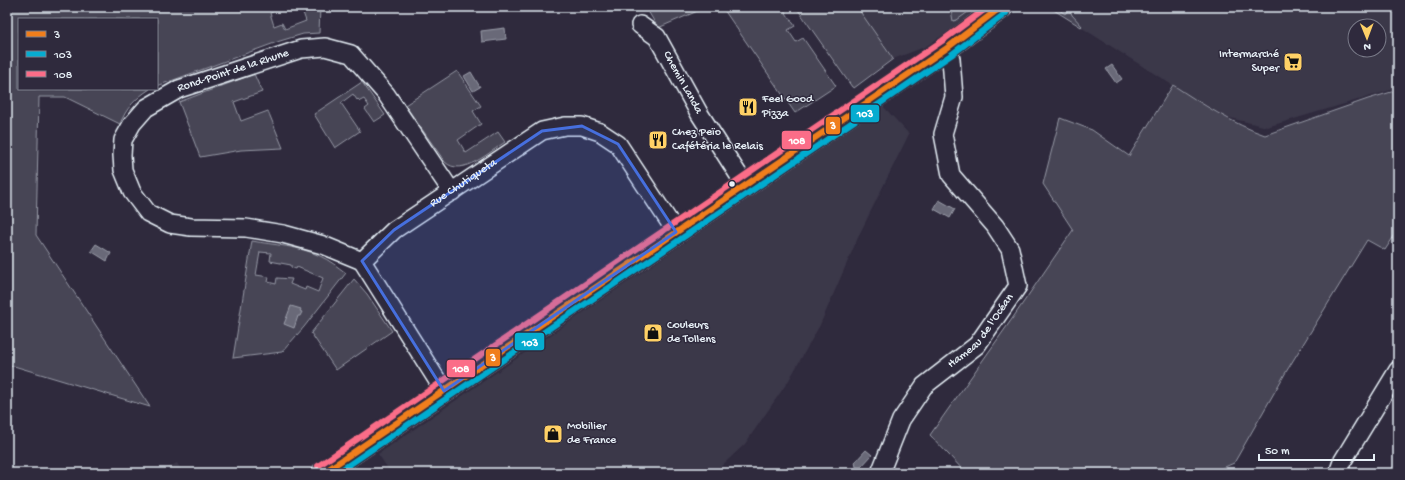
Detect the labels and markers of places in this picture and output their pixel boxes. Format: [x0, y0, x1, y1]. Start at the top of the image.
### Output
place label: Intermarché Super [1219, 48, 1281, 76]
supermarket icon: Intermarché Super [1282, 51, 1304, 73]
place label: Feel Good Pizza [761, 93, 814, 121]
restaurant icon: Feel Good Pizza [737, 96, 759, 118]
place label: Chez Peïo Cafétéria le Relais [672, 126, 764, 154]
restaurant icon: Chez Peïo Cafétéria le Relais [647, 129, 669, 151]
unlabelled marker [727, 179, 737, 189]
place label: Couleurs de Tollens [667, 319, 716, 347]
shop icon: Couleurs de Tollens [642, 322, 664, 344]
place label: Mobilier de France [567, 420, 617, 448]
shop icon: Mobilier de France [542, 423, 564, 445]

